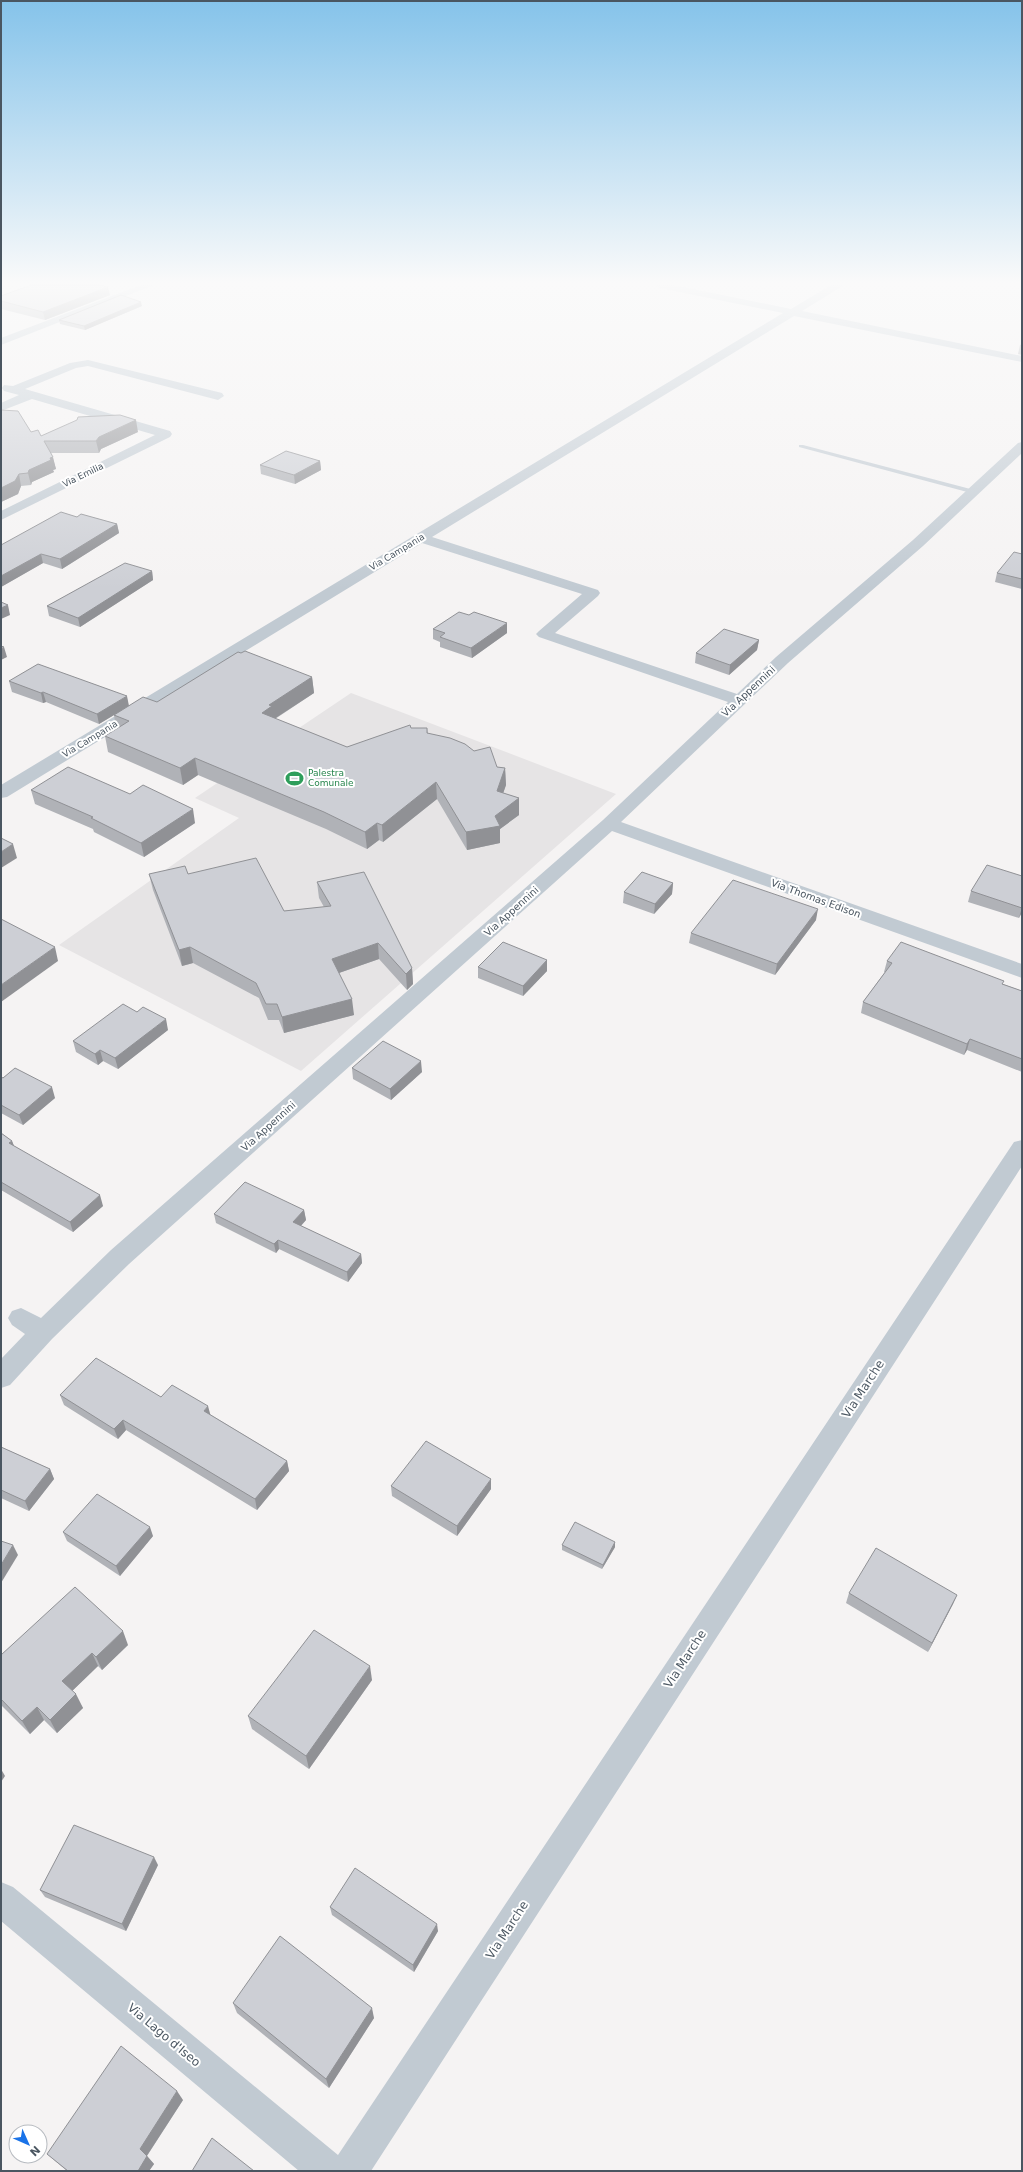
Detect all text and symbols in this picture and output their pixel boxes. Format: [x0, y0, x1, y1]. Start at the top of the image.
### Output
street label: Via Emilia [61, 461, 105, 489]
street label: Via Campania [368, 532, 426, 572]
street label: Via Appennini [719, 664, 777, 719]
street label: Via Campania [61, 719, 119, 759]
sports icon: Palestra Comunale [285, 768, 305, 788]
place label: Palestra Comunale [308, 768, 354, 788]
street label: Via Thomas Edison [769, 877, 862, 920]
street label: Via Appennini [482, 884, 541, 939]
street label: Via Appennini [239, 1099, 298, 1154]
street label: Via Marche [839, 1357, 887, 1421]
street label: Via Marche [661, 1627, 709, 1691]
street label: Via Marche [483, 1898, 531, 1962]
street label: Via Lago d'Iseo [125, 2000, 203, 2070]
north arrow [8, 2124, 48, 2164]
text: N [27, 2143, 43, 2159]

